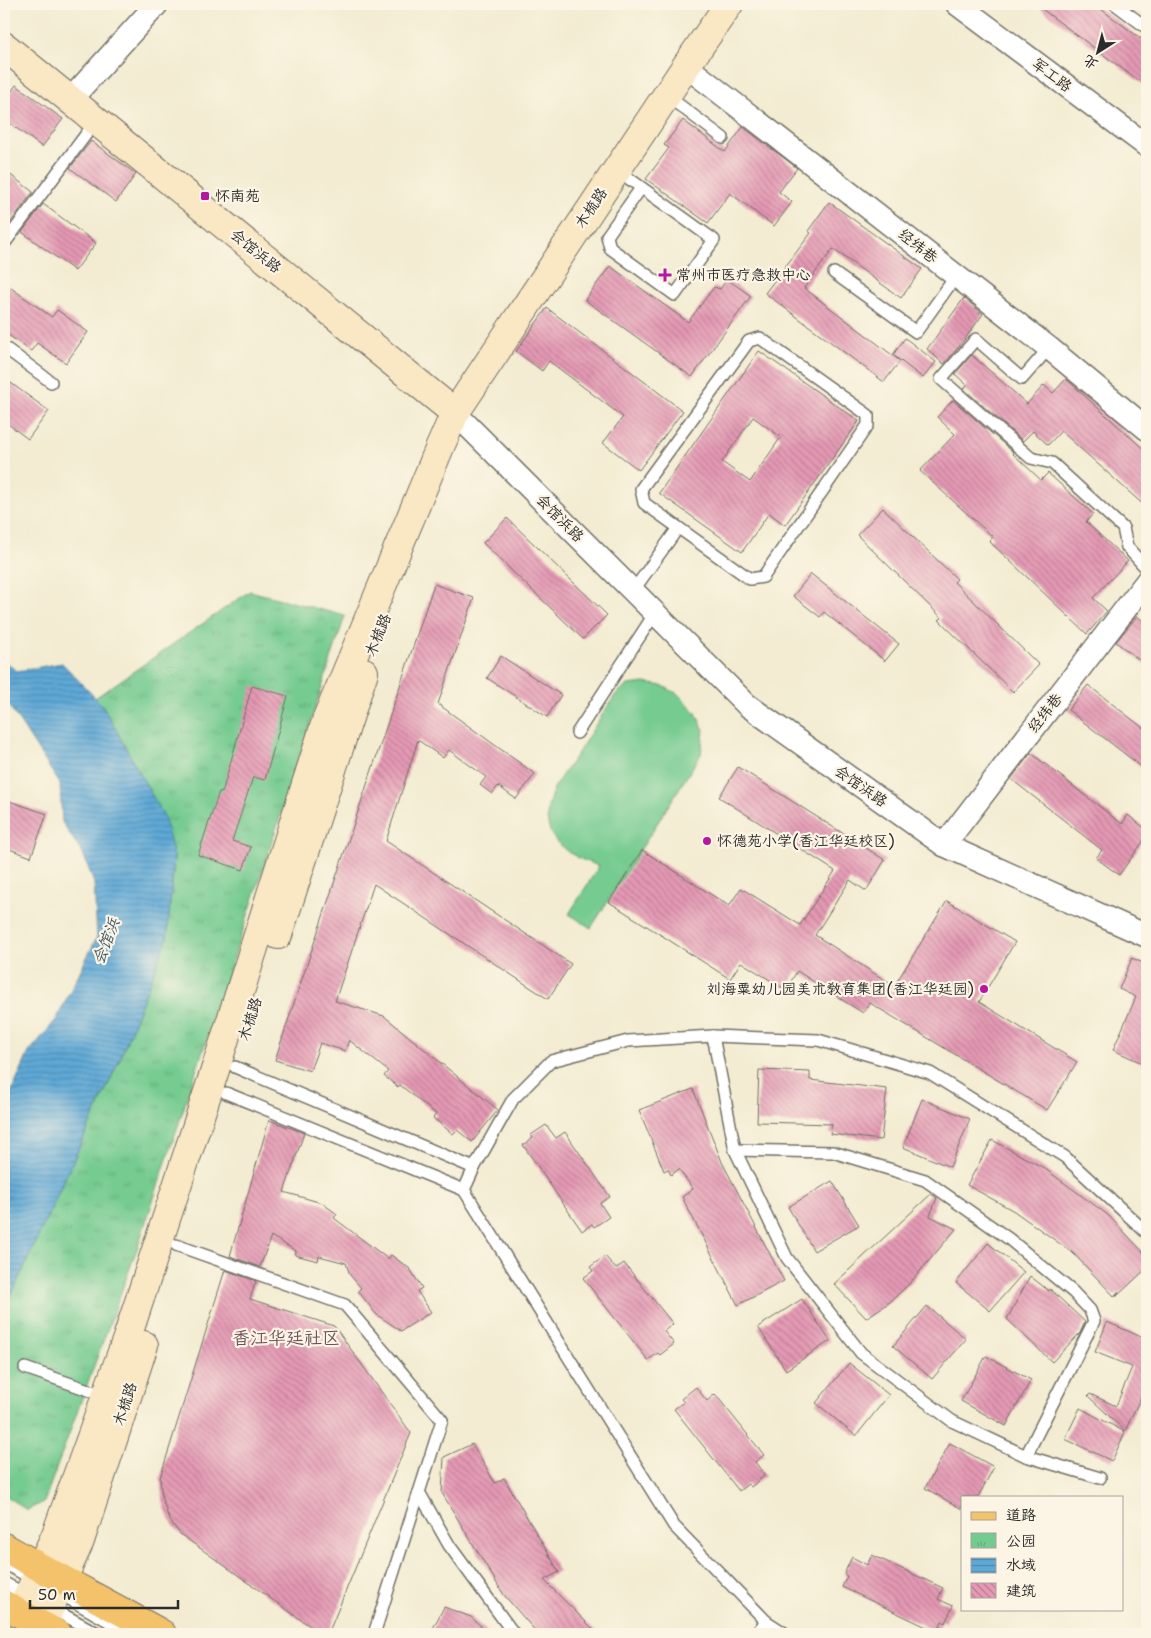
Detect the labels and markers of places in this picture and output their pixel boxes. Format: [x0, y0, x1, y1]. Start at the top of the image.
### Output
place label: 怀南苑 [215, 186, 260, 206]
marker: 怀南苑 [199, 190, 211, 202]
place label: 常州市医疗急救中心 [676, 265, 811, 285]
marker: 常州市医疗急救中心 [658, 268, 672, 282]
place label: 怀德苑小学(香江华廷校区) [717, 831, 895, 851]
marker: 怀德苑小学(香江华廷校区) [701, 835, 713, 847]
place label: 刘海粟幼儿园美术教育集团(香江华廷园) [706, 979, 974, 999]
marker: 刘海粟幼儿园美术教育集团(香江华廷园) [978, 983, 990, 995]

